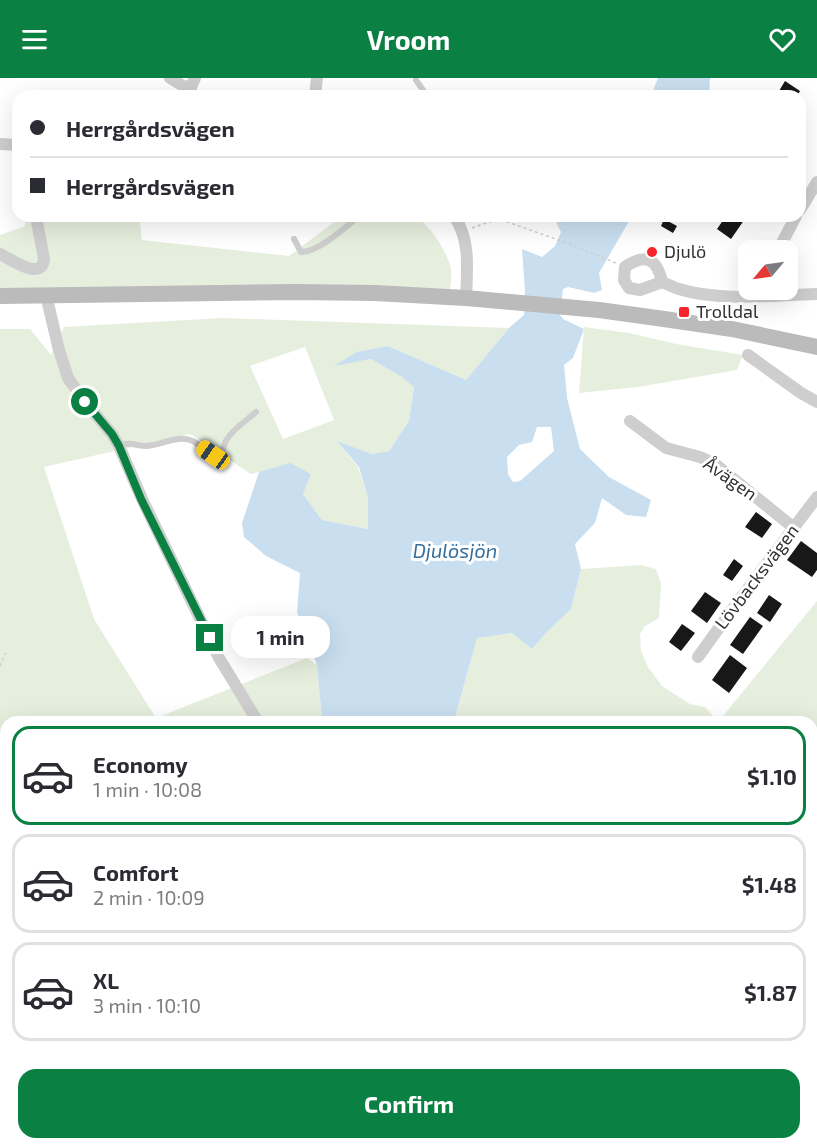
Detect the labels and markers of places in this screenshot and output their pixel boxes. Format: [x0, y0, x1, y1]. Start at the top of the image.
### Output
place label: Djulö [664, 240, 706, 262]
marker: Djulö [645, 245, 659, 259]
place label: Trolldal [696, 300, 759, 322]
marker: Trolldal [677, 305, 691, 319]

